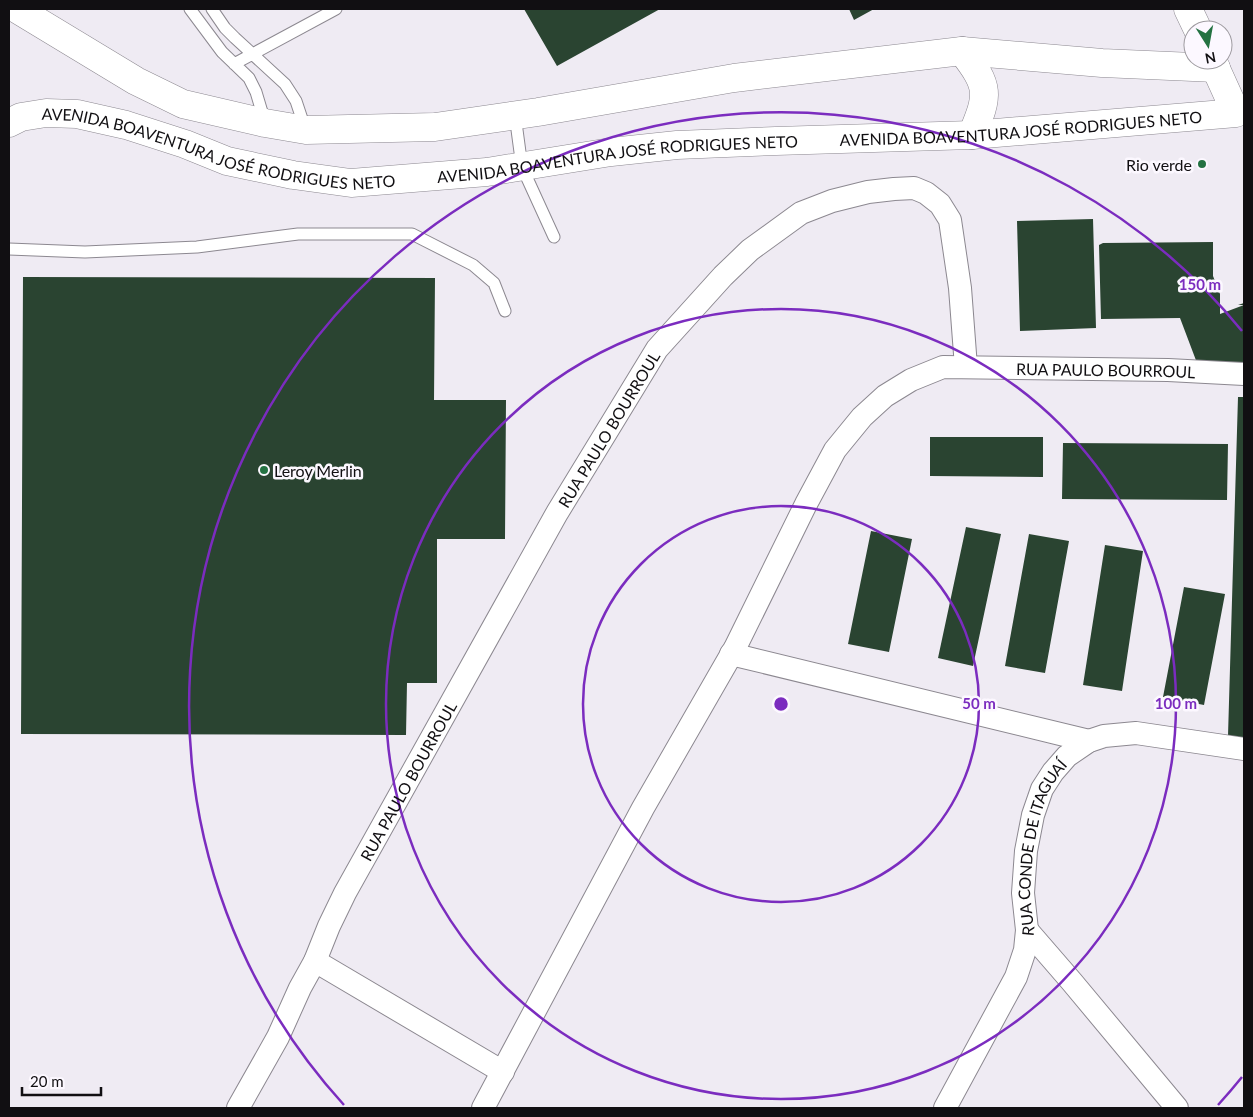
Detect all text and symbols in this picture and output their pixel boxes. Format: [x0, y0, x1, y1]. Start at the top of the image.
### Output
north arrow [1183, 20, 1233, 70]
text: N [1204, 49, 1217, 68]
street label: AVENIDA BOAVENTURA JOSÉ RODRIGUES NETO [41, 103, 396, 193]
street label: AVENIDA BOAVENTURA JOSÉ RODRIGUES NETO [839, 106, 1203, 149]
street label: AVENIDA BOAVENTURA JOSÉ RODRIGUES NETO [436, 131, 798, 186]
place label: Rio verde [1126, 155, 1192, 174]
marker: Rio verde [1196, 158, 1208, 170]
text: 150 m [1179, 275, 1221, 293]
street label: RUA PAULO BOURROUL [553, 347, 663, 511]
street label: RUA PAULO BOURROUL [1016, 358, 1196, 381]
place label: Leroy Merlin [274, 461, 362, 480]
marker: Leroy Merlin [258, 464, 270, 476]
text: 50 m [962, 694, 996, 712]
text: 100 m [1155, 694, 1197, 712]
centre of rings [772, 695, 790, 713]
street label: RUA PAULO BOURROUL [356, 698, 460, 864]
street label: RUA CONDE DE ITAGUAÍ [1013, 753, 1071, 937]
scale bar [22, 1064, 101, 1096]
text: 20 m [30, 1072, 64, 1090]

